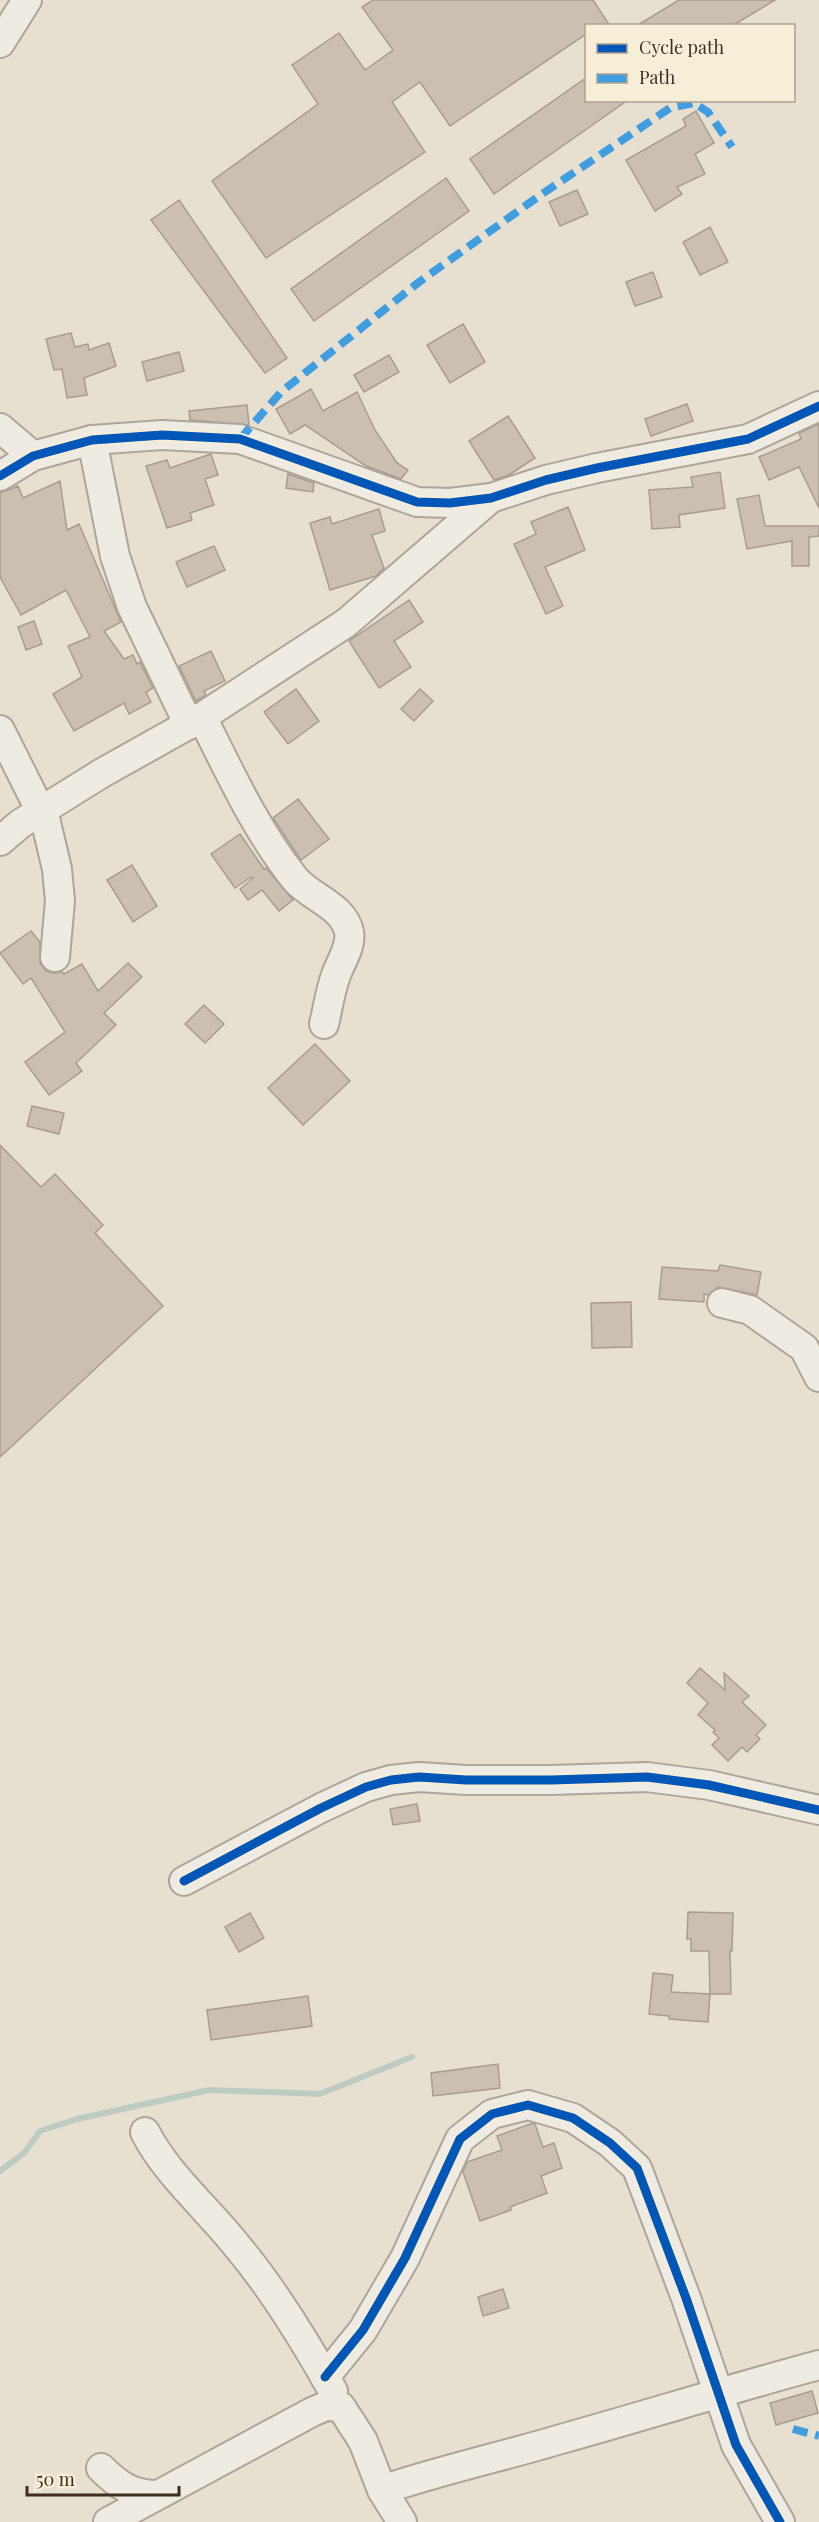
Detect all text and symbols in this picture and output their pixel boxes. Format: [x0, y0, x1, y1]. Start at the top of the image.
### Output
legend [585, 24, 795, 102]
text: Cycle path [639, 35, 724, 59]
text: Path [639, 65, 676, 89]
scale bar [27, 2459, 178, 2497]
text: 50 m [36, 2467, 75, 2491]

